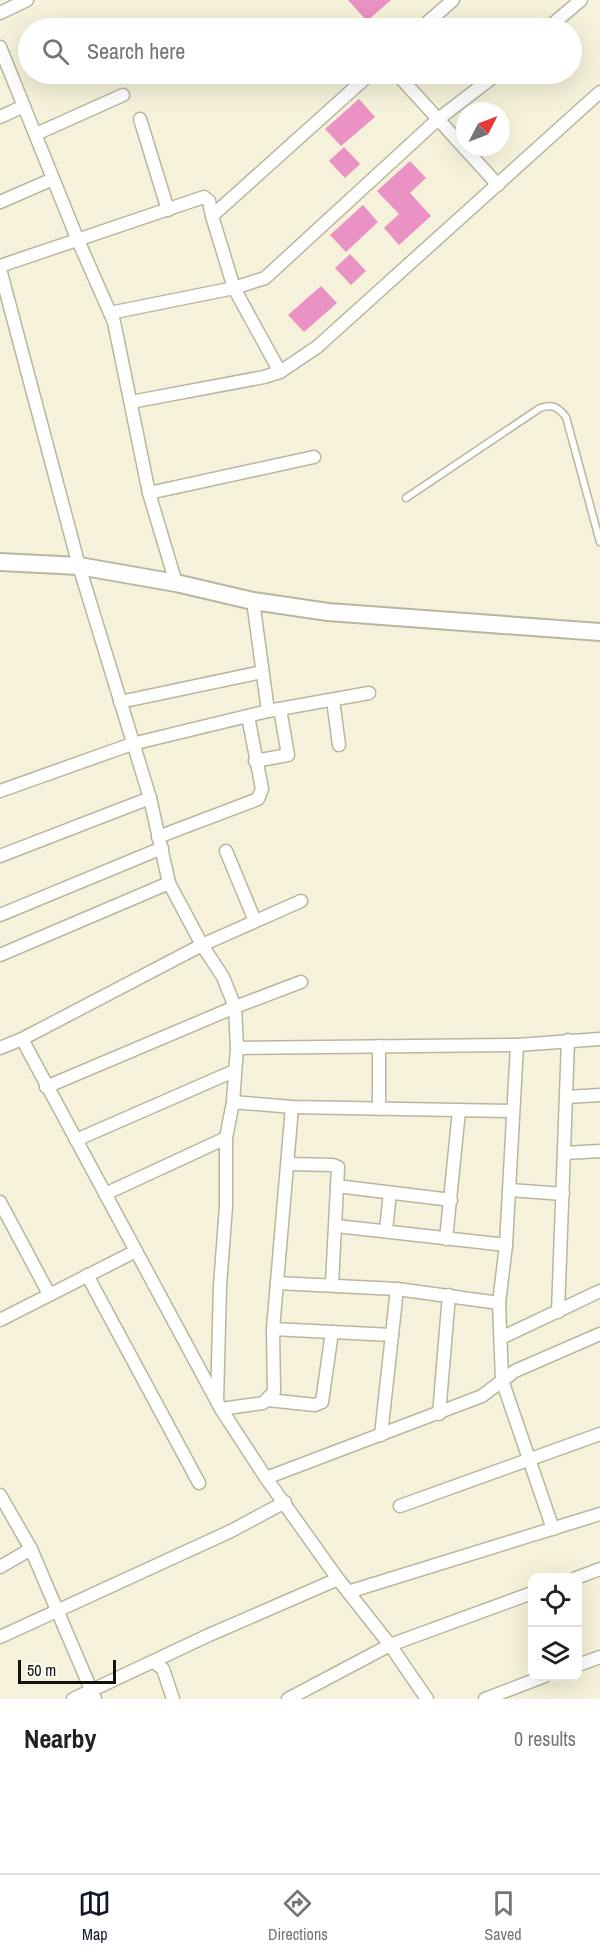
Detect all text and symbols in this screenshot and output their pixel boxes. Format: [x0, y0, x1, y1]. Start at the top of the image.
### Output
search box [18, 18, 582, 84]
icon: search [39, 35, 72, 68]
text: Search here [87, 36, 185, 66]
north arrow [456, 102, 510, 156]
map controls [528, 1573, 582, 1681]
button: locate [528, 1573, 582, 1627]
button: layers [528, 1627, 582, 1681]
scale bar [18, 1657, 116, 1684]
text: 50 m [27, 1659, 56, 1681]
text: Nearby [24, 1721, 96, 1756]
text: 0 results [514, 1725, 576, 1752]
tab: Map [78, 1887, 111, 1945]
tab: Directions [268, 1887, 328, 1945]
tab: Saved [484, 1887, 522, 1945]

